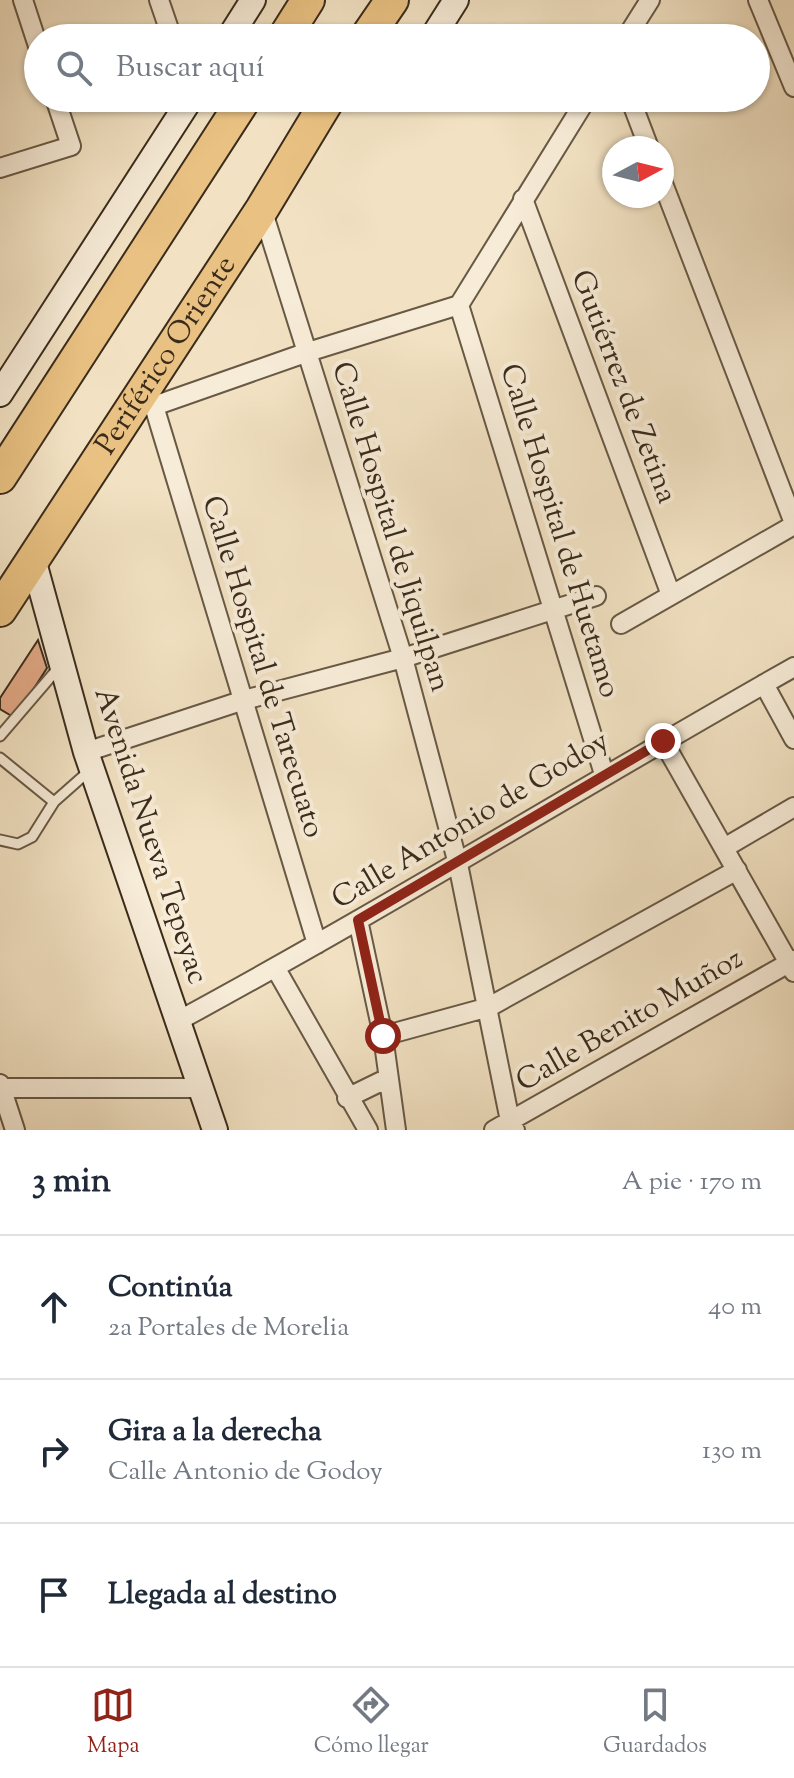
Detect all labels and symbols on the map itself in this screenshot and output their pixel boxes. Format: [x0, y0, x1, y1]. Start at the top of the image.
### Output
north arrow [602, 136, 674, 208]
street label: Periférico Oriente [85, 247, 247, 464]
street label: Gutiérrez de Zetina [559, 264, 687, 510]
street label: Calle Hospital de Jiquilpan [319, 357, 461, 697]
street label: Calle Hospital de Huetamo [488, 359, 630, 703]
street label: Calle Hospital de Tarecuato [189, 491, 335, 843]
street label: Avenida Nueva Tepeyac [82, 682, 218, 990]
street label: Calle Antonio de Godoy [324, 721, 618, 921]
route end [645, 723, 681, 759]
street label: Calle Benito Muñoz [508, 938, 752, 1104]
route start [365, 1018, 401, 1054]

